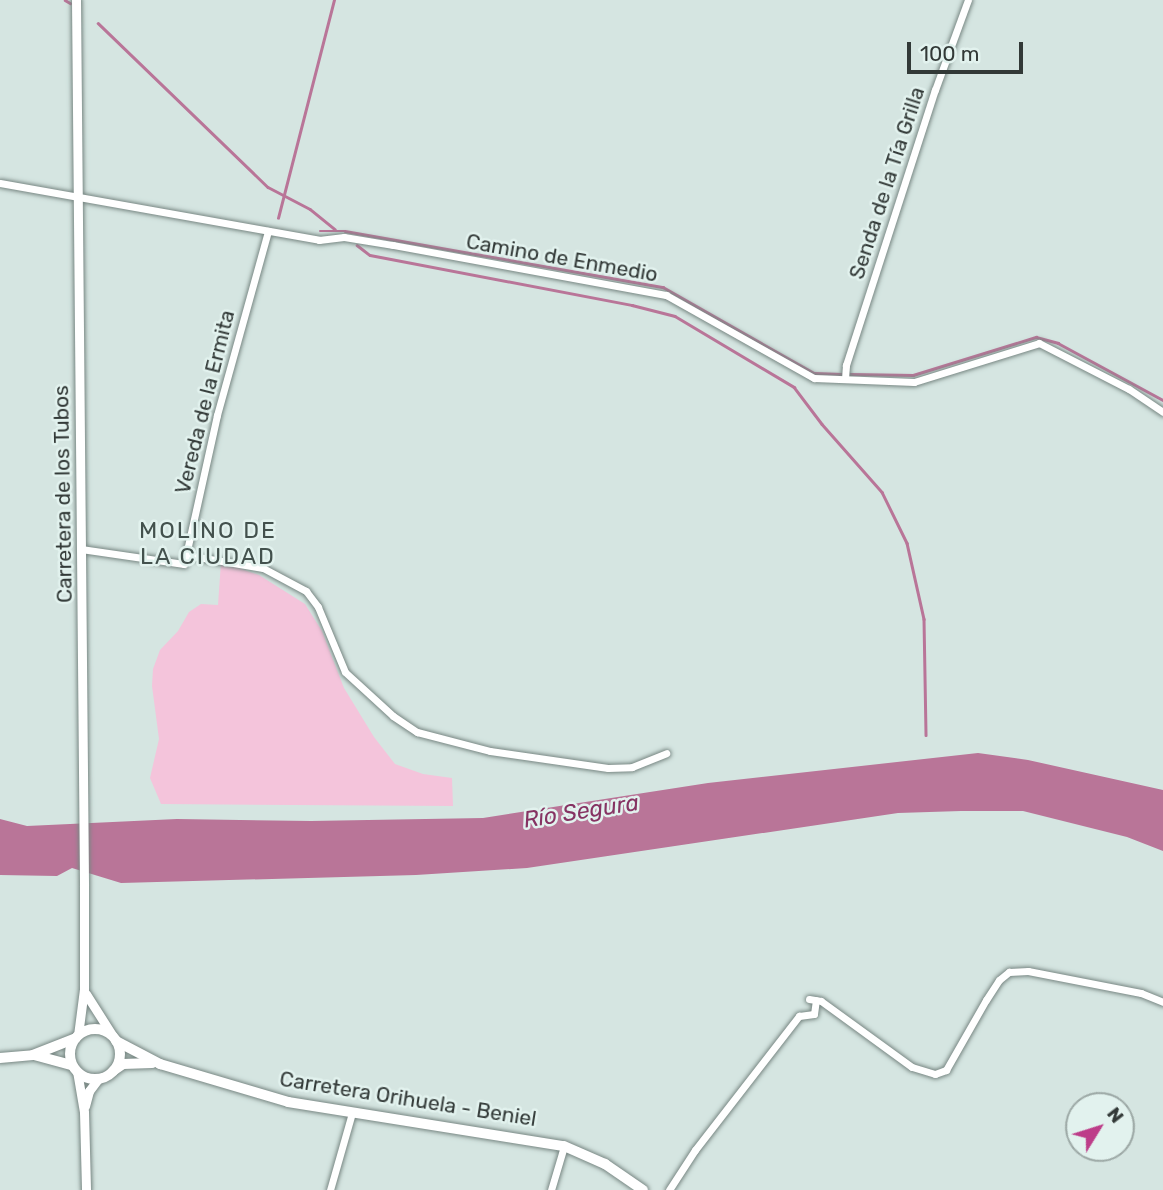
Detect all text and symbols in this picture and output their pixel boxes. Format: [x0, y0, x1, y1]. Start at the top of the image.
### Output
scale bar [911, 28, 1026, 72]
text: 100 m [920, 41, 979, 66]
street label: Senda de la Tía Grilla [844, 83, 930, 283]
street label: Camino de Enmedio [464, 229, 660, 287]
street label: Vereda de la Ermita [170, 307, 240, 497]
street label: Carretera de los Tubos [48, 385, 78, 603]
district label: MOLINO DE LA CIUDAD [140, 516, 276, 570]
water label: Río Segura [521, 788, 641, 834]
street label: Carretera Orihuela - Beniel [278, 1066, 538, 1132]
north arrow [1065, 1092, 1135, 1162]
text: N [1102, 1103, 1129, 1127]

